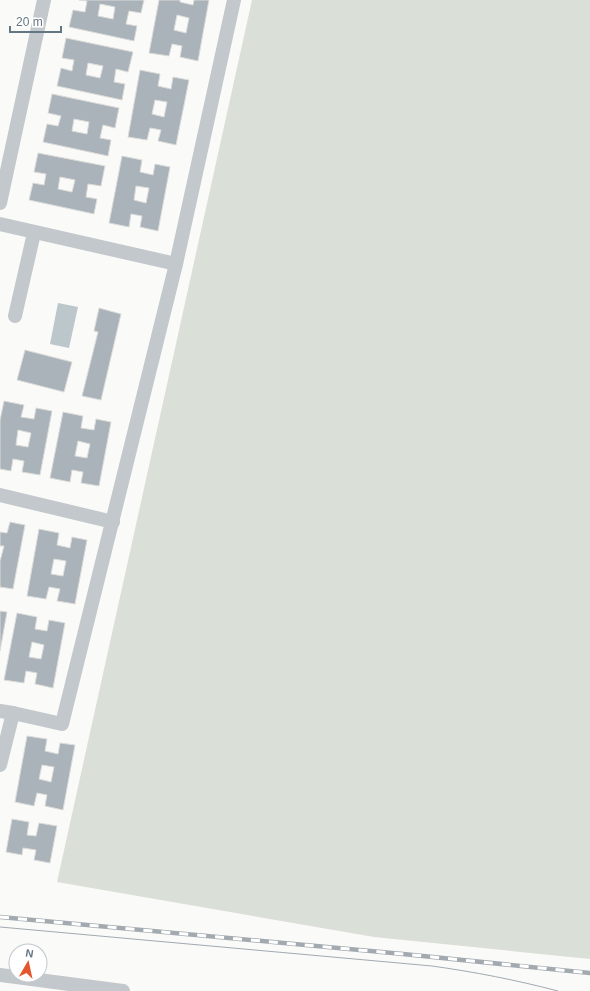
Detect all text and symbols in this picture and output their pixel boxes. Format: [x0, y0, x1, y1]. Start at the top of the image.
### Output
scale bar [10, 8, 61, 34]
text: 20 m [16, 15, 43, 29]
north arrow [8, 943, 48, 983]
text: N [25, 947, 34, 960]

